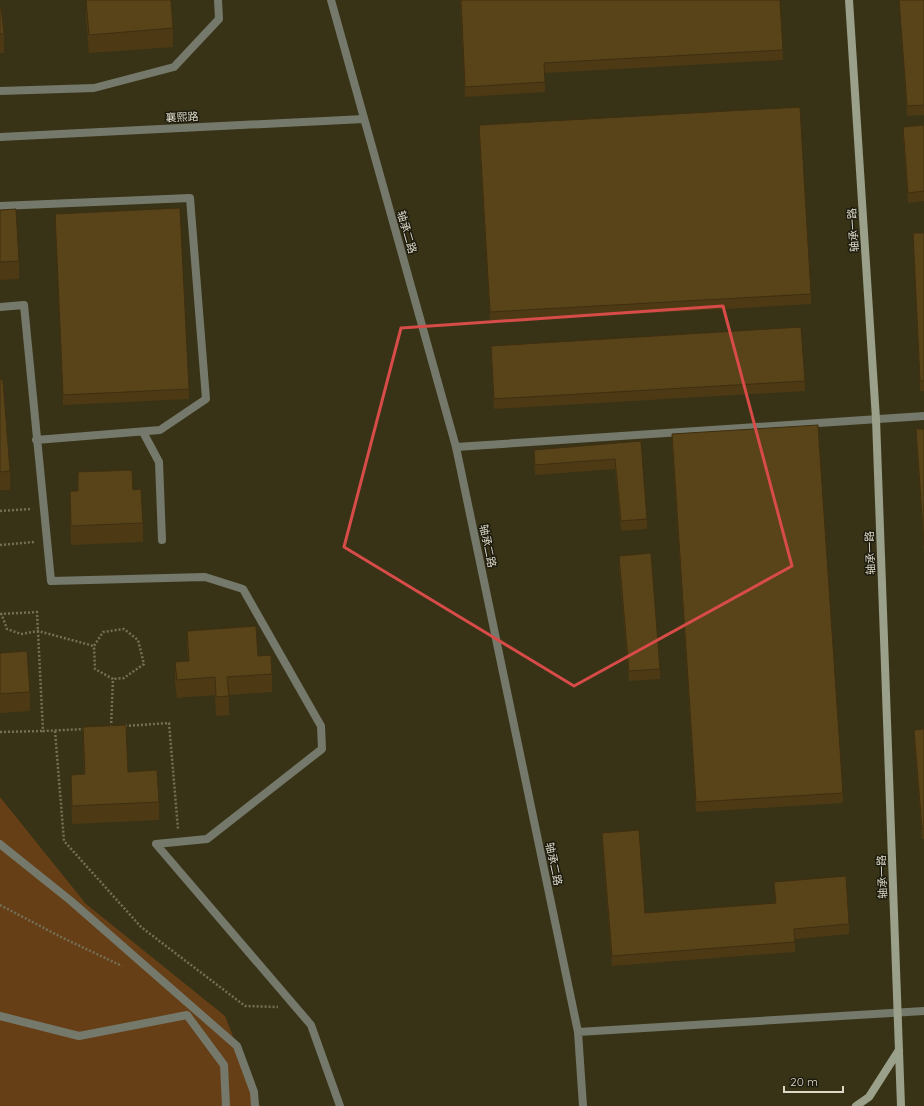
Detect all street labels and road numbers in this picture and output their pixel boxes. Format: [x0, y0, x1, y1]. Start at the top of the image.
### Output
street label: 襄熙路 [165, 109, 199, 125]
street label: 轴承一路 [844, 208, 862, 252]
street label: 轴承二路 [394, 209, 420, 255]
street label: 轴承二路 [477, 523, 499, 569]
street label: 轴承一路 [862, 531, 878, 575]
street label: 轴承二路 [543, 841, 565, 887]
street label: 轴承一路 [874, 855, 890, 899]

